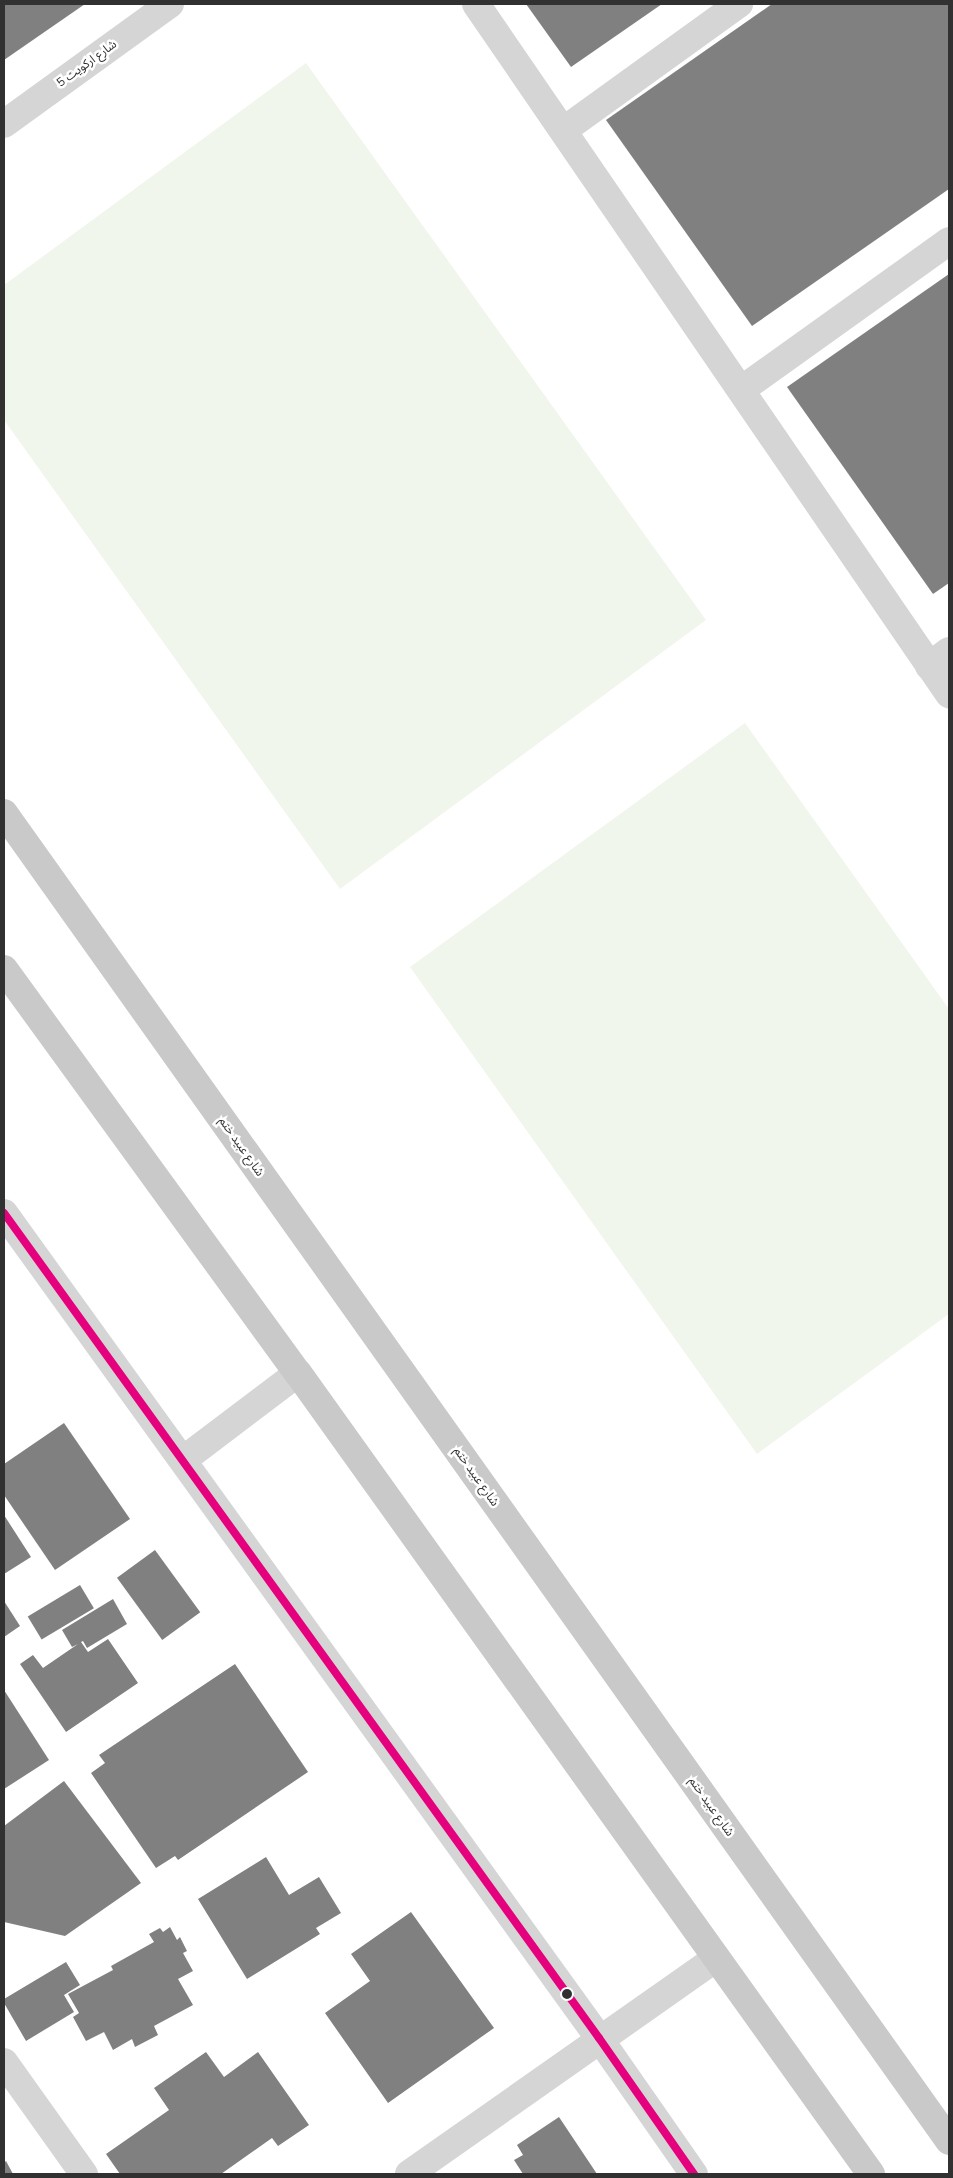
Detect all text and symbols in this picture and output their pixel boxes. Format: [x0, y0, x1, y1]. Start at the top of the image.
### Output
street label: شارع اركويت 5 [54, 37, 120, 91]
street label: شارع عبيد ختم [215, 1115, 267, 1179]
street label: شارع عبيد ختم [450, 1445, 502, 1509]
street label: شارع عبيد ختم [685, 1775, 737, 1839]
unlabelled marker [562, 1989, 572, 1999]

